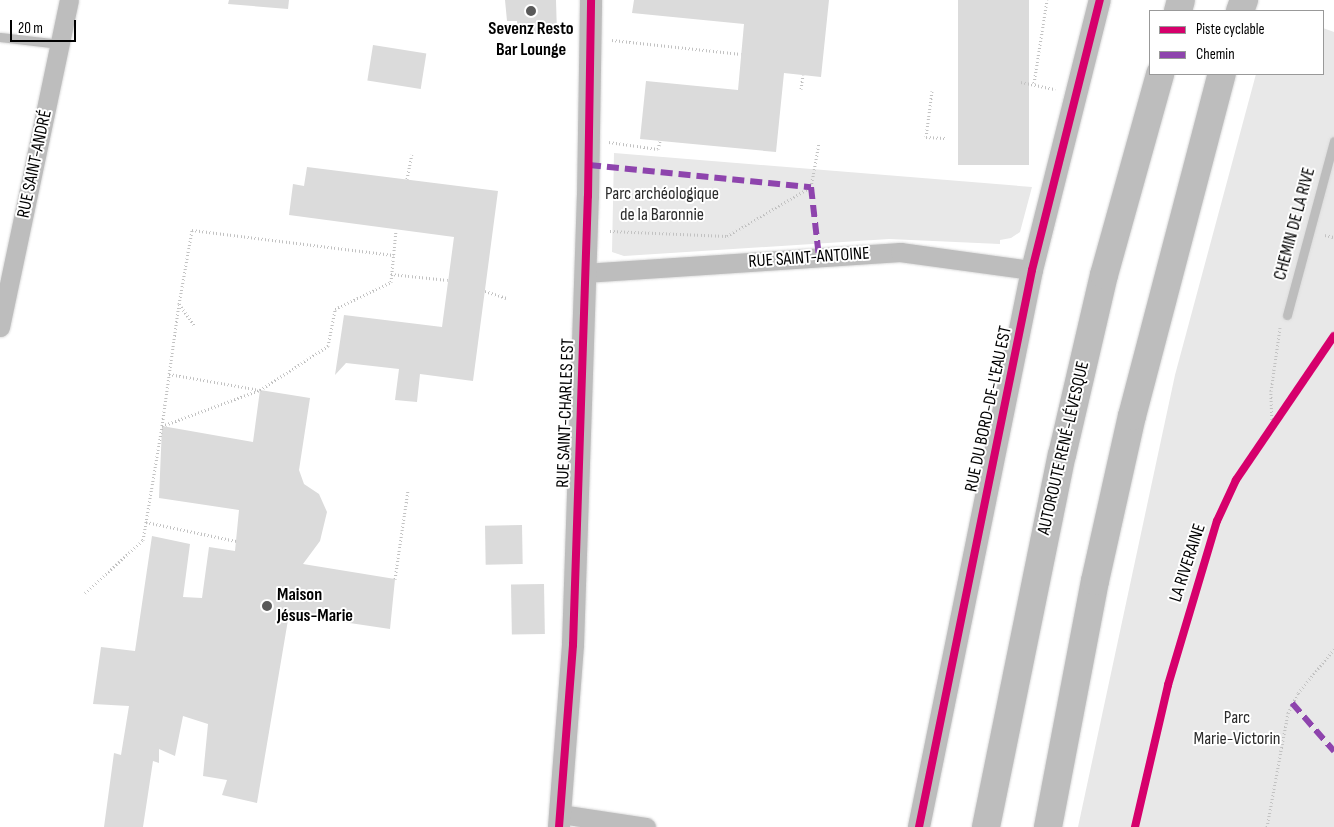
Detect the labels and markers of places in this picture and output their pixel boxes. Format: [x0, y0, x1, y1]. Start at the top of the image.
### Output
marker: Sevenz Resto Bar Lounge [525, 5, 537, 17]
place label: Sevenz Resto Bar Lounge [488, 19, 574, 62]
place label: Maison Jésus-Marie [277, 585, 353, 628]
marker: Maison Jésus-Marie [261, 600, 273, 612]

